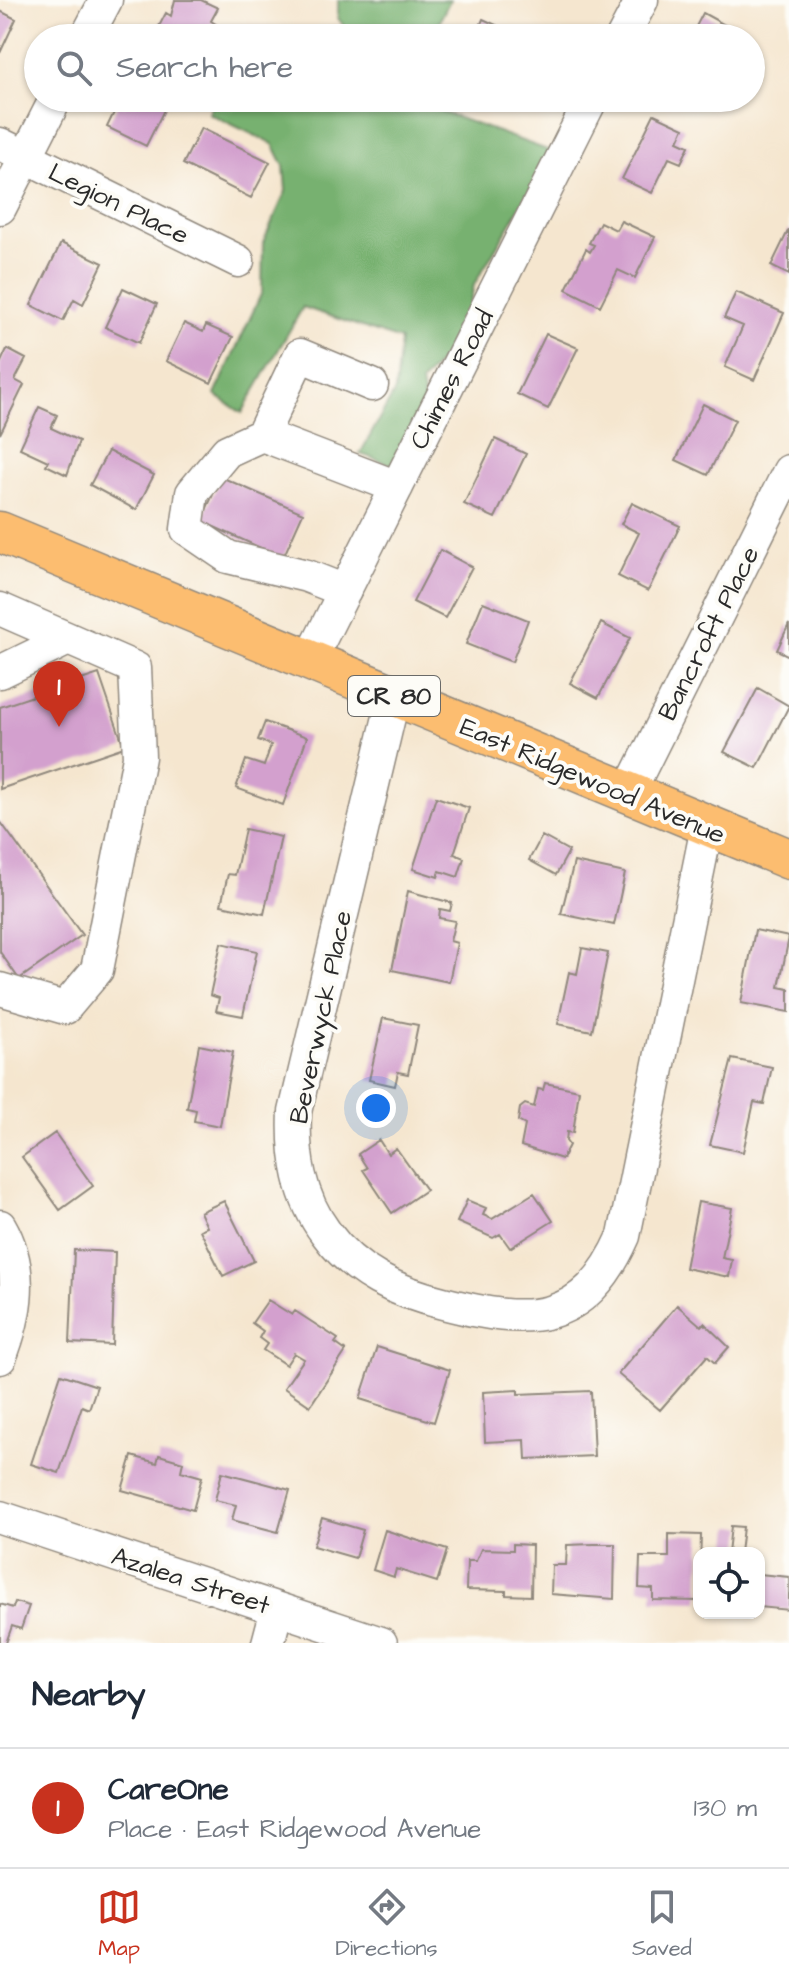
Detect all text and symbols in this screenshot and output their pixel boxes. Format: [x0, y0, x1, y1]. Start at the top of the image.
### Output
search box [24, 24, 765, 112]
icon: search [52, 46, 96, 90]
text: Search here [116, 47, 293, 89]
street label: Legion Place [42, 154, 195, 255]
street label: Chimes Road [401, 303, 503, 456]
street label: Bancroft Place [650, 540, 768, 727]
pin: 1 [33, 661, 85, 727]
road number: CR 80 [348, 676, 440, 716]
street label: East Ridgewood Avenue [454, 709, 731, 855]
street label: Beverwyck Place [281, 907, 363, 1127]
your location [356, 1088, 396, 1128]
street label: Azalea Street [107, 1538, 275, 1624]
map controls [693, 1547, 765, 1619]
button: locate [693, 1547, 765, 1619]
text: Nearby [32, 1671, 146, 1719]
text: CareOne [108, 1769, 229, 1811]
text: 1 [56, 1790, 60, 1826]
text: 130 m [693, 1790, 757, 1826]
text: Place · East Ridgewood Avenue [108, 1811, 481, 1847]
tab: Map [97, 1885, 141, 1964]
tab: Directions [335, 1885, 438, 1964]
tab: Saved [632, 1885, 692, 1964]

